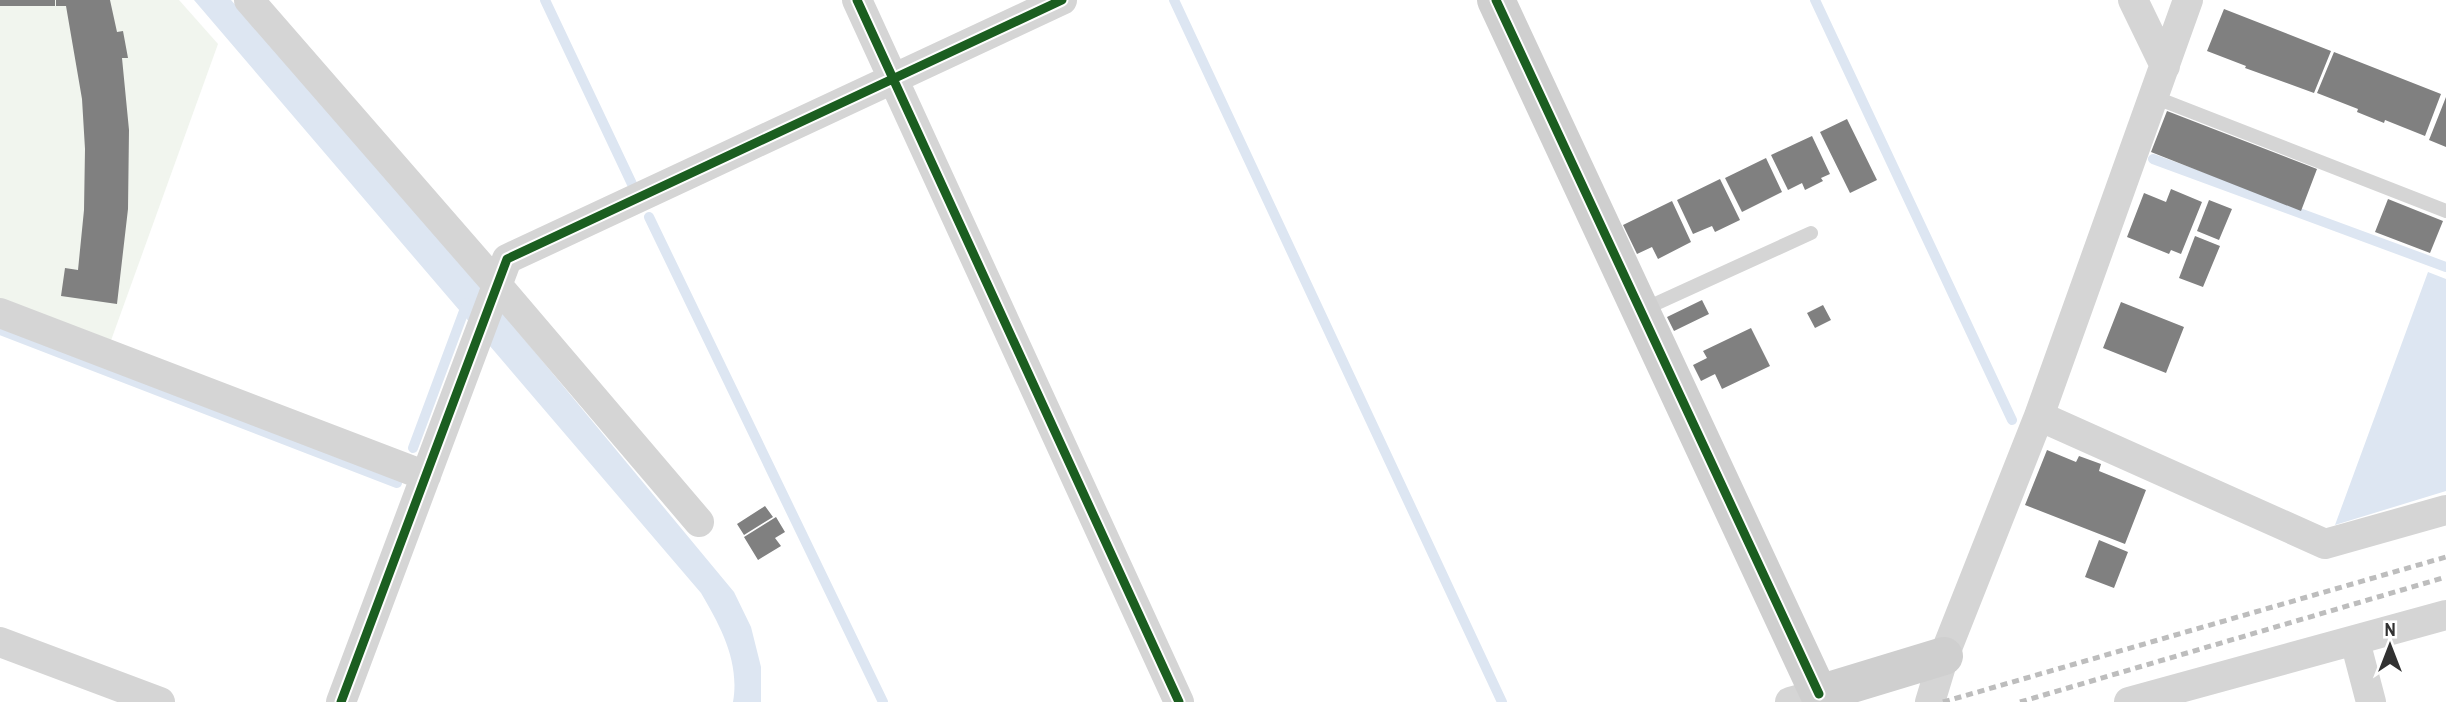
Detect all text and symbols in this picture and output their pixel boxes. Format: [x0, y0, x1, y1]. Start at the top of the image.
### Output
north arrow [2355, 611, 2425, 681]
text: N [2384, 616, 2396, 642]

